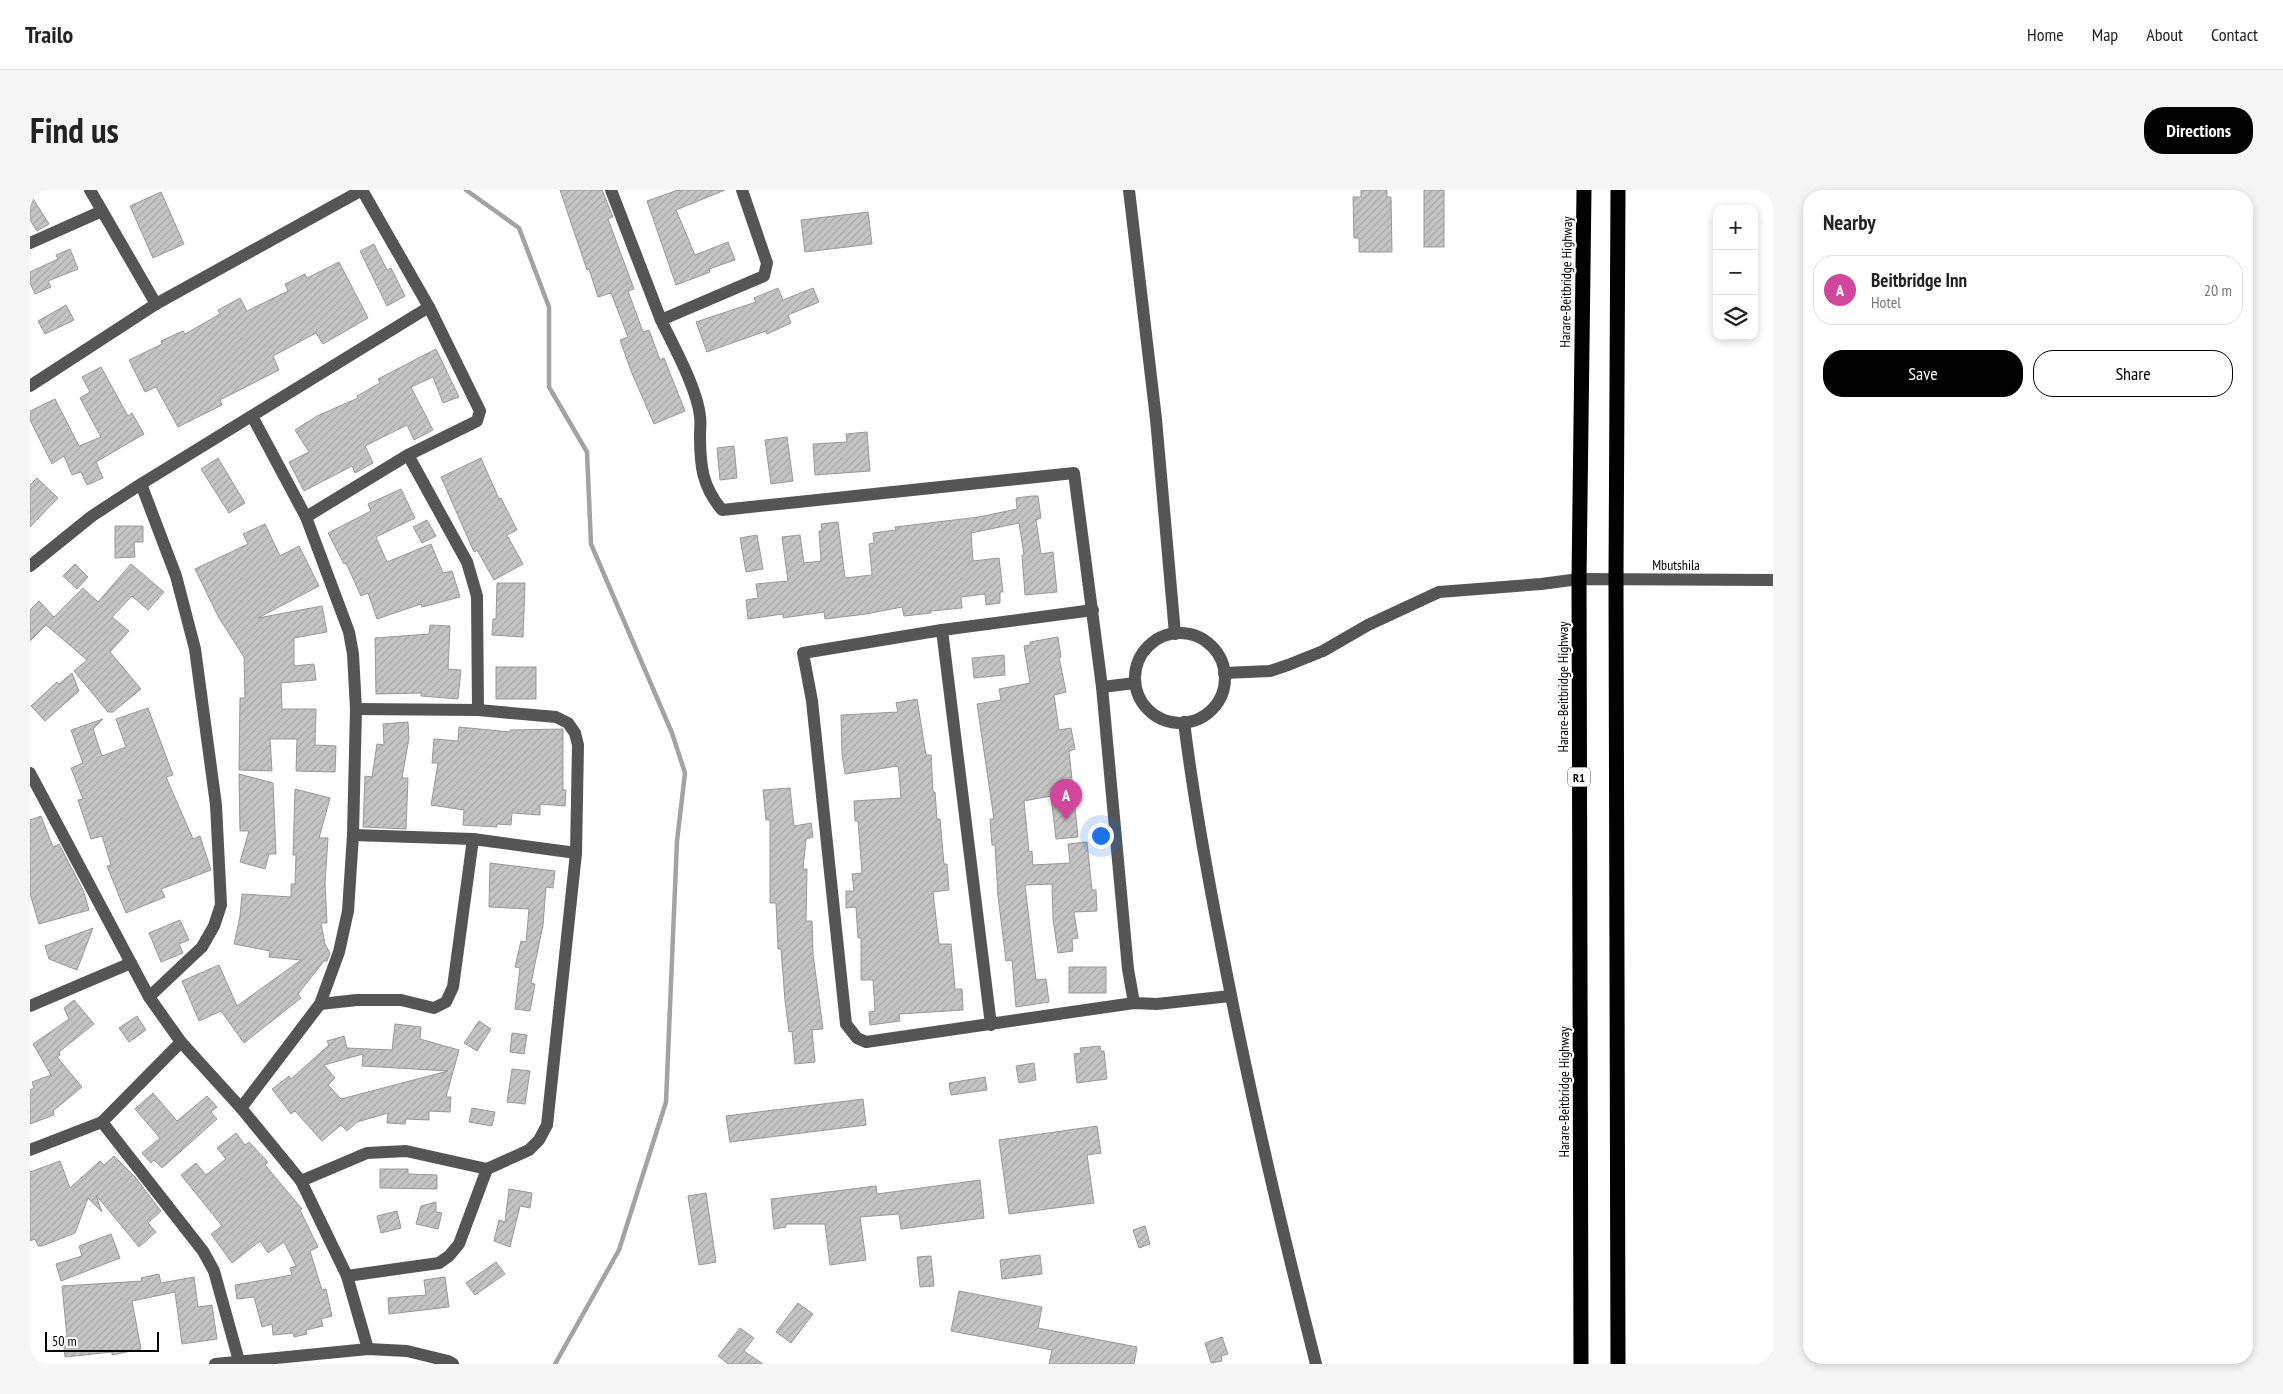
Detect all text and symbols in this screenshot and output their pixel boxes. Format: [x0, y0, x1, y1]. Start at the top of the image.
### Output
text: Trailo [25, 19, 73, 50]
text: Home [2027, 23, 2064, 46]
text: Map [2092, 23, 2118, 46]
text: About [2146, 23, 2183, 46]
text: Contact [2211, 23, 2258, 46]
text: Find us [30, 107, 119, 153]
button: Directions [2144, 107, 2253, 154]
map controls [1713, 205, 1758, 340]
button: + [1713, 205, 1758, 250]
text: Nearby [1823, 209, 1876, 236]
street label: Harare-Beitbridge Highway [1556, 216, 1576, 348]
button: − [1713, 250, 1758, 295]
text: Beitbridge Inn [1871, 268, 1967, 292]
text: A [1836, 280, 1844, 300]
text: 20 m [2204, 280, 2232, 300]
text: Hotel [1871, 292, 1901, 312]
button: layers [1713, 295, 1758, 340]
button: Save [1823, 350, 2023, 397]
button: Share [2033, 350, 2233, 397]
street label: Mbutshila [1652, 556, 1700, 574]
street label: Harare-Beitbridge Highway [1554, 621, 1572, 753]
road number: R1 [1568, 768, 1590, 786]
pin: A [1050, 779, 1082, 820]
your location [1088, 823, 1114, 849]
street label: Harare-Beitbridge Highway [1555, 1026, 1573, 1158]
scale bar [45, 1329, 159, 1352]
text: 50 m [52, 1332, 77, 1350]

